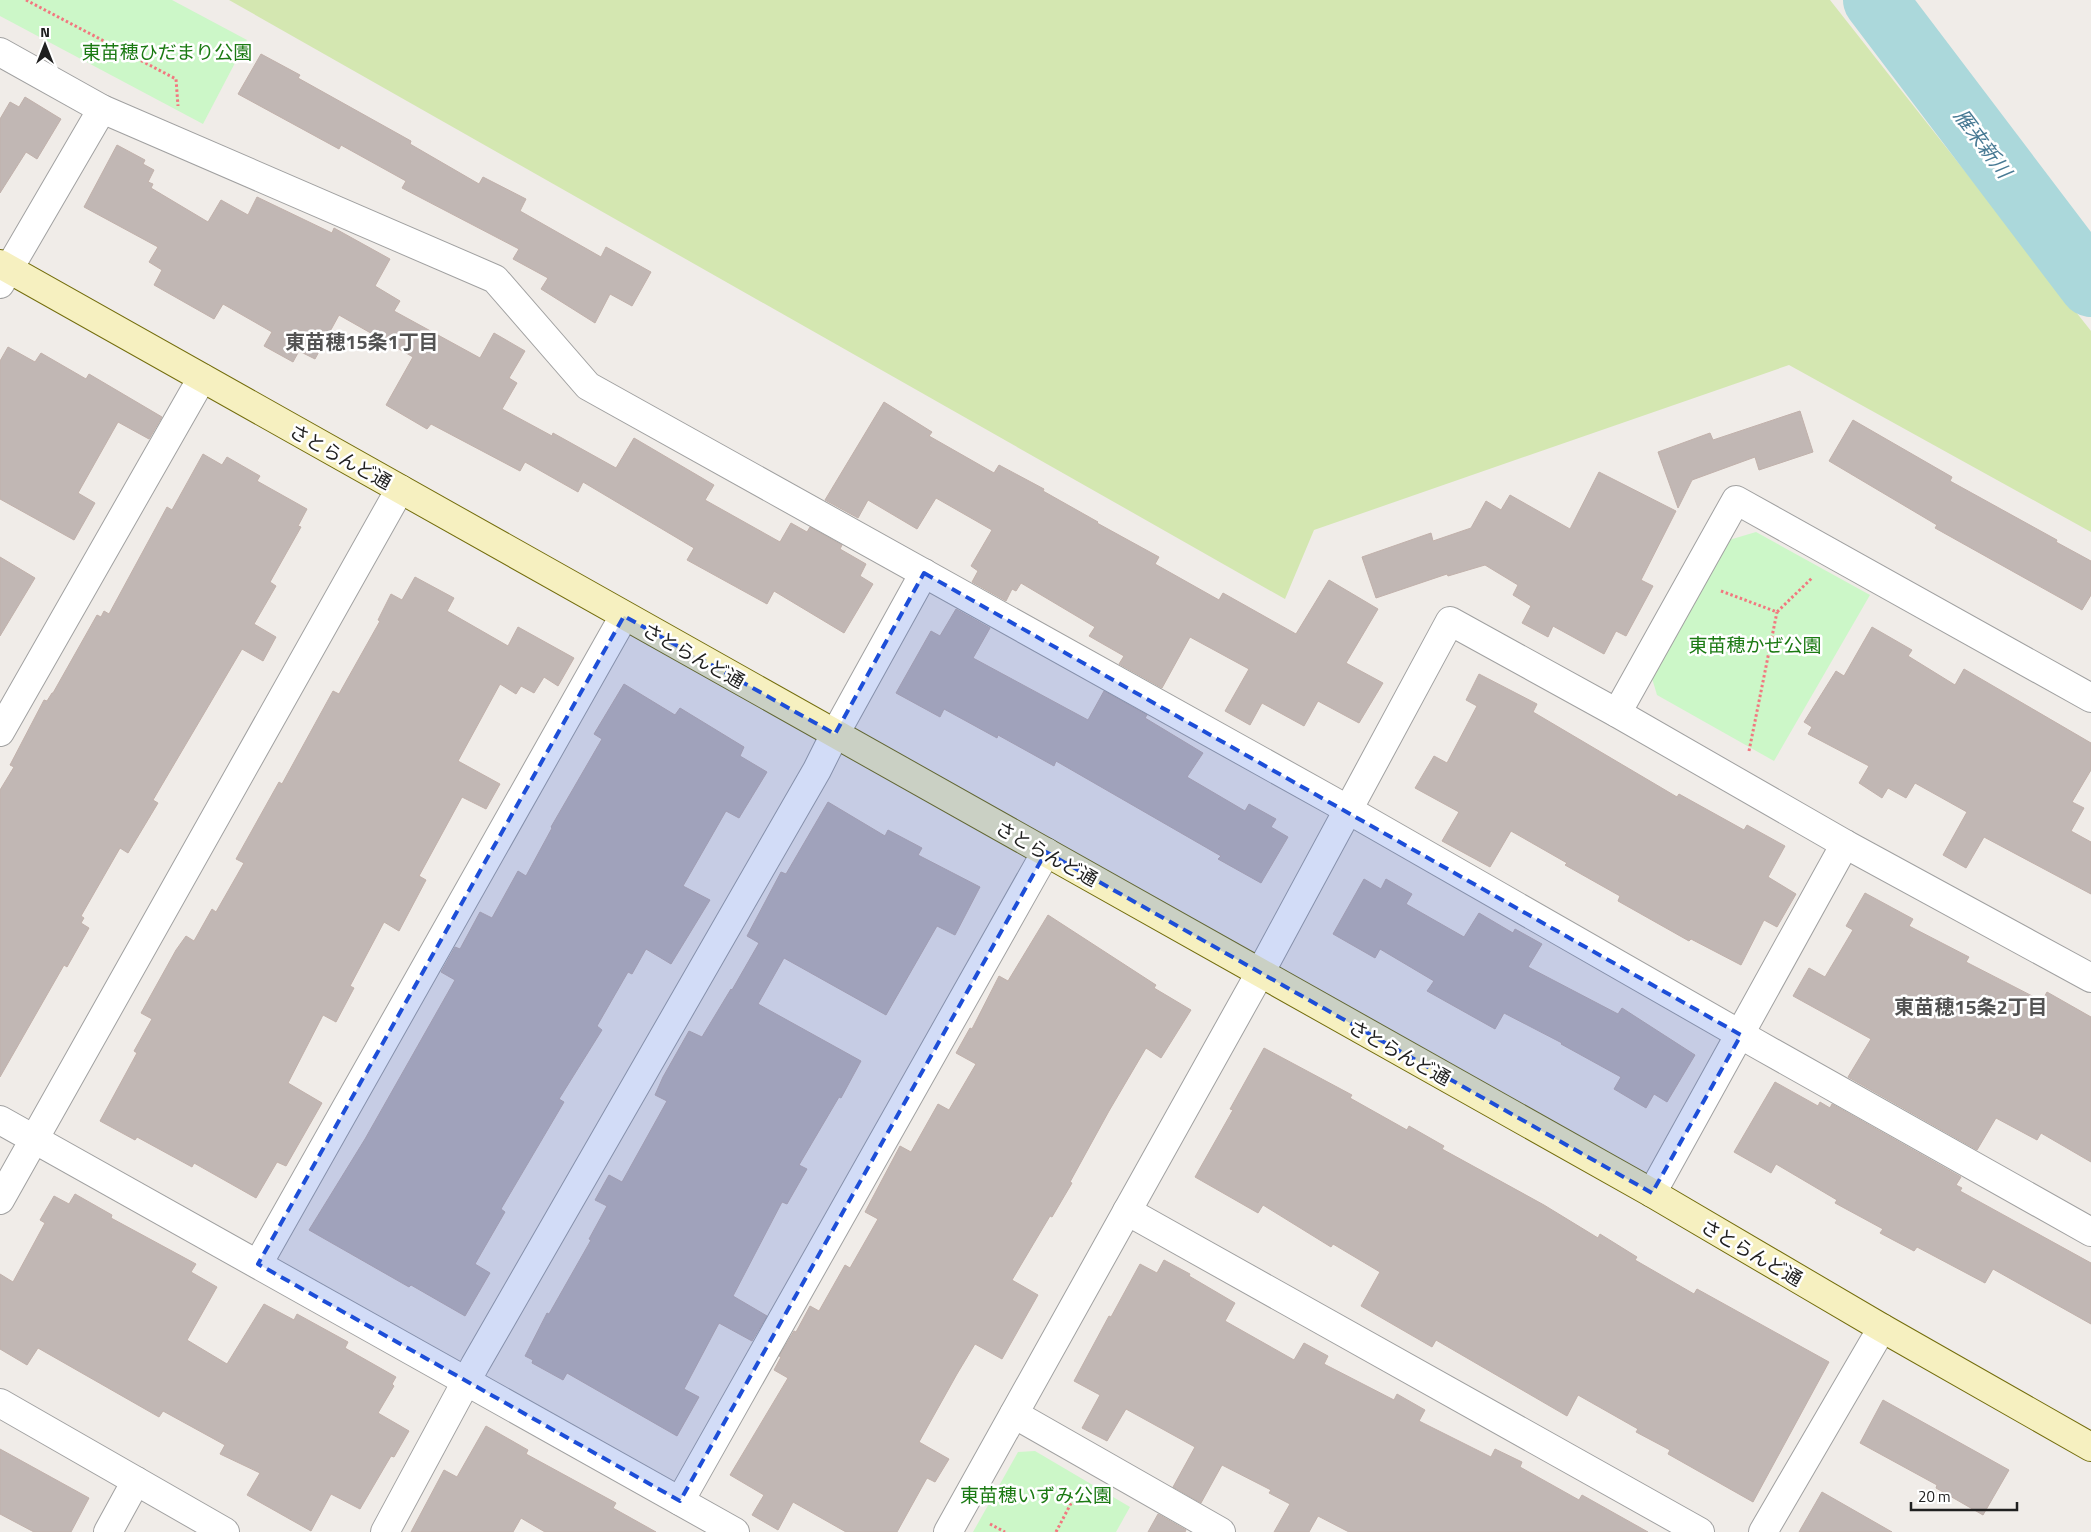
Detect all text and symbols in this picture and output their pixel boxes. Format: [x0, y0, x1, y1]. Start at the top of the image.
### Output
north arrow [20, 20, 70, 70]
text: N [40, 21, 50, 42]
park label: 東苗穂ひだまり公園 [82, 37, 252, 66]
water label: 雁来新川 [1947, 102, 2021, 186]
district label: 東苗穂15条1丁目 [285, 326, 439, 357]
street label: さとらんど通 [284, 416, 398, 496]
street label: さとらんど通 [637, 615, 751, 695]
park label: 東苗穂かぜ公園 [1688, 630, 1822, 659]
street label: さとらんど通 [990, 813, 1104, 893]
district label: 東苗穂15条2丁目 [1894, 991, 2048, 1022]
street label: さとらんど通 [1343, 1012, 1457, 1092]
street label: さとらんど通 [1696, 1211, 1808, 1293]
park label: 東苗穂いずみ公園 [960, 1480, 1112, 1509]
scale bar [1911, 1480, 2017, 1512]
text: 20 m [1918, 1485, 1951, 1508]

